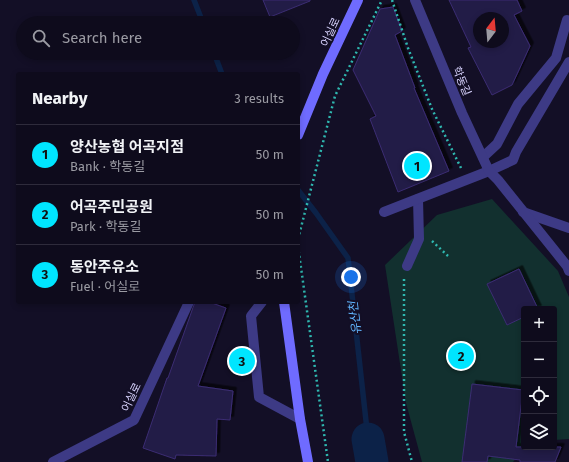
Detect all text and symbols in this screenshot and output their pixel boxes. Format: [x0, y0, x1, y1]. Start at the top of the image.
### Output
north arrow [473, 12, 509, 48]
search box [16, 16, 300, 60]
street label: 어실로 [318, 16, 343, 49]
icon: search [30, 27, 52, 49]
text: Search here [62, 29, 142, 47]
street label: 학동길 [450, 65, 473, 98]
text: Nearby [32, 88, 87, 109]
text: 3 results [234, 91, 284, 106]
text: 양산농협 어곡지점 [70, 138, 184, 156]
text: 1 [42, 147, 48, 162]
text: 50 m [256, 147, 284, 162]
pin: 1 [404, 151, 430, 181]
text: Bank · 학동길 [70, 159, 145, 174]
text: 어곡주민공원 [70, 198, 153, 216]
text: 2 [42, 207, 48, 222]
text: 50 m [256, 207, 284, 222]
text: Park · 학동길 [70, 219, 141, 234]
text: 동안주유소 [70, 258, 139, 276]
text: 3 [42, 267, 48, 282]
text: 50 m [256, 267, 284, 282]
your location [341, 267, 361, 287]
text: Fuel · 어실로 [70, 279, 140, 294]
water label: 유산천 [346, 299, 364, 335]
map controls [521, 306, 557, 450]
button: + [521, 306, 557, 342]
pin: 2 [448, 341, 474, 371]
button: − [521, 342, 557, 378]
pin: 3 [229, 346, 255, 376]
button: locate [521, 378, 557, 414]
street label: 어실로 [119, 381, 144, 414]
button: layers [521, 414, 557, 450]

